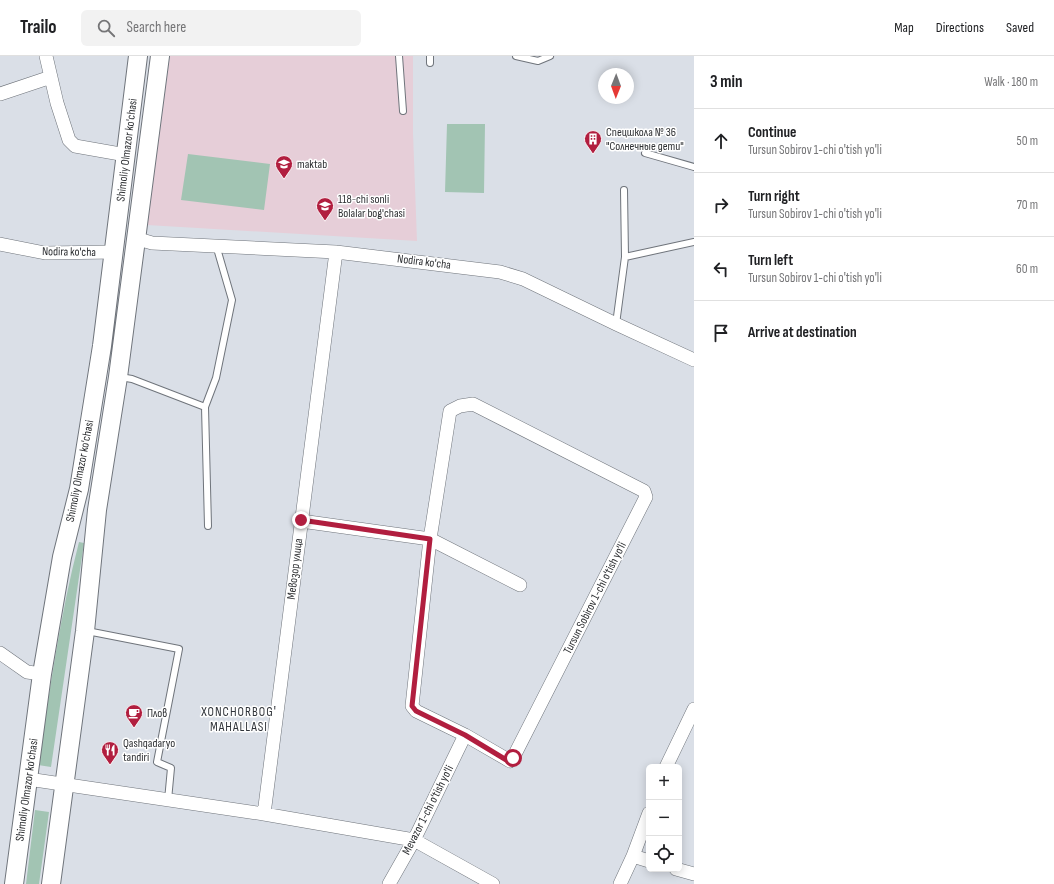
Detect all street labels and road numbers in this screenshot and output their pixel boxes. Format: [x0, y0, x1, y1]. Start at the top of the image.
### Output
street label: Shimoliy Olmazor ko'chasi [113, 98, 141, 202]
street label: Nodira ko'cha [42, 244, 96, 260]
street label: Nodira ko'cha [396, 251, 452, 273]
street label: Shimoliy Olmazor ko'chasi [63, 419, 97, 523]
street label: Мевозор улица [284, 537, 306, 600]
street label: Tursun Sobirov 1-chi o'tish yo'li [560, 540, 630, 656]
street label: Shimoliy Olmazor ko'chasi [12, 738, 42, 842]
street label: Mevazor 1-chi o'tish yo'li [399, 763, 457, 857]

